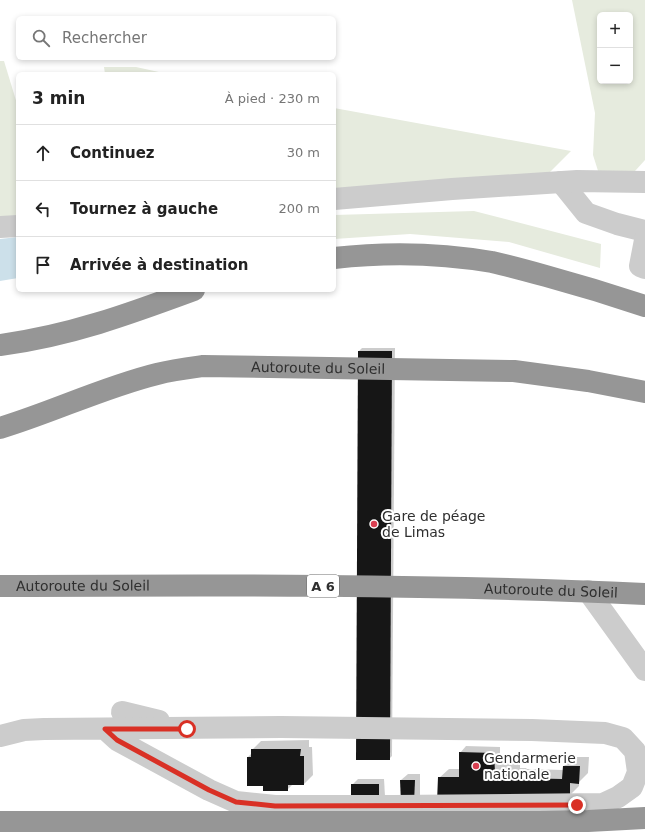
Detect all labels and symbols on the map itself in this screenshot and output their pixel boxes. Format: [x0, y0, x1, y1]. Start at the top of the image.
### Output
street label: Autoroute du Soleil [251, 359, 385, 377]
place label: Gare de péage de Limas [382, 508, 485, 540]
marker: Gare de péage de Limas [369, 519, 379, 529]
road number: A 6 [307, 575, 339, 597]
street label: Autoroute du Soleil [16, 577, 150, 594]
street label: Autoroute du Soleil [484, 580, 618, 601]
route start [178, 720, 196, 738]
place label: Gendarmerie nationale [484, 750, 576, 782]
marker: Gendarmerie nationale [471, 761, 481, 771]
route end [568, 796, 586, 814]

